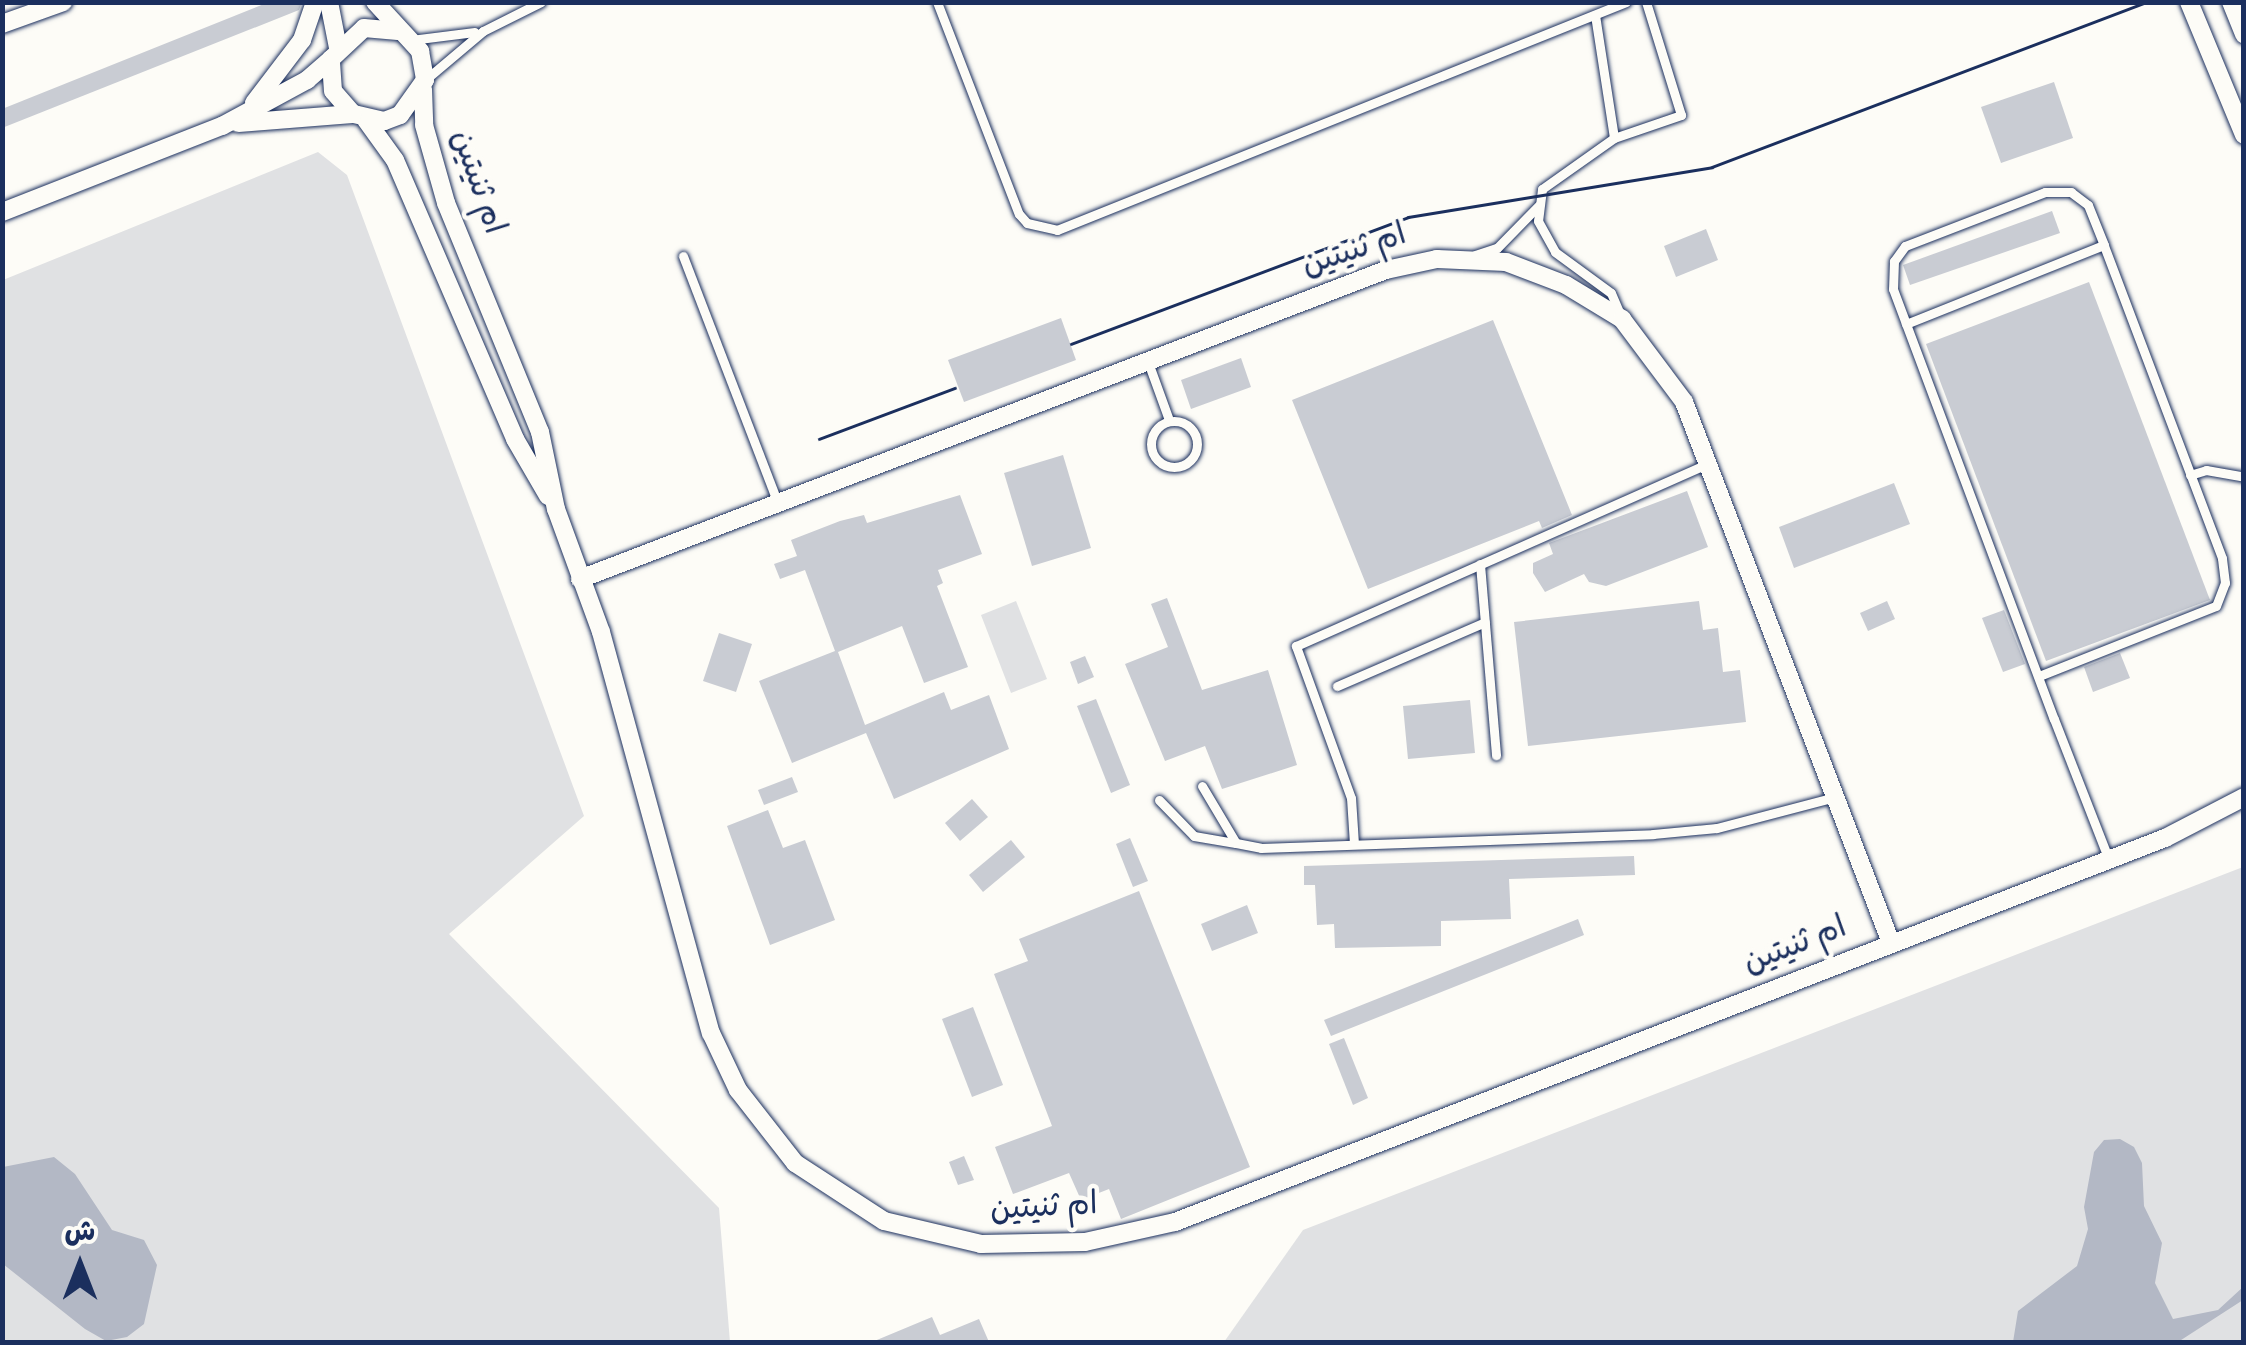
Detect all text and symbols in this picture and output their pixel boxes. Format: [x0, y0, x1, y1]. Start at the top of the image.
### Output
street label: ام ثنيتين [439, 126, 511, 240]
street label: ام ثنيتين [1298, 218, 1412, 288]
street label: ام ثنيتين [1739, 911, 1853, 985]
street label: ام ثنيتين [989, 1188, 1099, 1232]
north arrow [30, 1215, 130, 1315]
text: ش [65, 1215, 95, 1255]

